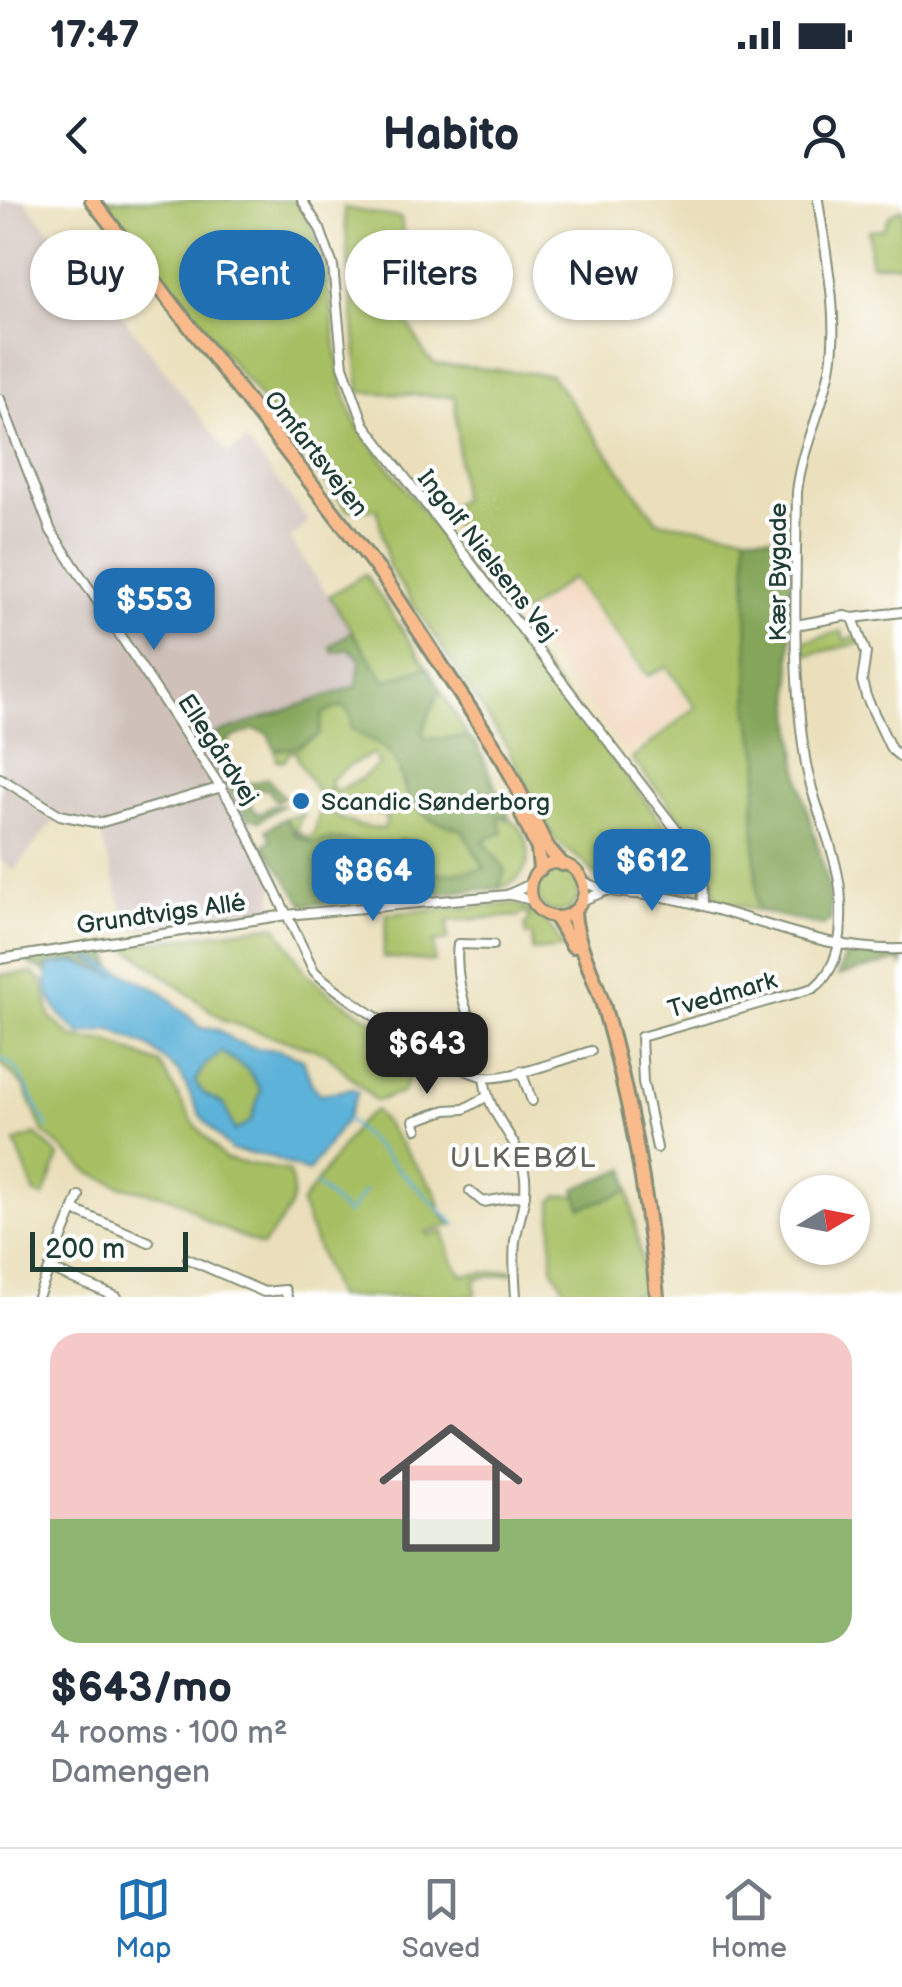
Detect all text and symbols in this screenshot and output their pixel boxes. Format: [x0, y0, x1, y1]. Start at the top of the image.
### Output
text: 17:47 [50, 13, 139, 58]
icon: back [50, 108, 105, 163]
text: Habito [383, 108, 519, 163]
icon: person [797, 108, 852, 163]
chip: Buy [30, 230, 159, 320]
chip: Rent [179, 230, 325, 320]
chip: Filters [345, 230, 513, 320]
chip: New [533, 230, 673, 320]
street label: Omfartsvejen [257, 385, 375, 523]
street label: Ingolf Nielsens Vej [410, 464, 564, 648]
street label: Kær Bygade [763, 502, 794, 641]
pin: $553 [95, 568, 213, 653]
text: $553 [116, 581, 192, 620]
street label: Ellegårdvej [170, 688, 265, 811]
place label: Scandic Sønderborg [321, 787, 550, 818]
marker: Scandic Sønderborg [290, 790, 312, 812]
pin: $612 [593, 829, 711, 914]
pin: $864 [314, 839, 432, 924]
text: $612 [615, 842, 689, 881]
text: $864 [334, 852, 412, 891]
street label: Grundtvigs Allé [75, 887, 248, 942]
street label: Tvedmark [664, 965, 781, 1026]
pin: $643 [368, 1012, 486, 1097]
text: $643 [388, 1025, 466, 1064]
district label: ULKEBØL [450, 1142, 598, 1175]
north arrow [780, 1175, 870, 1265]
map controls [780, 1175, 870, 1265]
scale bar [30, 1227, 188, 1272]
text: 200 m [45, 1233, 125, 1266]
icon: home [361, 1398, 541, 1578]
text: $643/mo [50, 1663, 232, 1714]
text: 4 rooms · 100 m² [50, 1714, 288, 1753]
text: Damengen [50, 1753, 210, 1792]
tab: Map [115, 1872, 171, 1965]
tab: Saved [402, 1872, 480, 1965]
tab: Home [711, 1872, 787, 1965]

